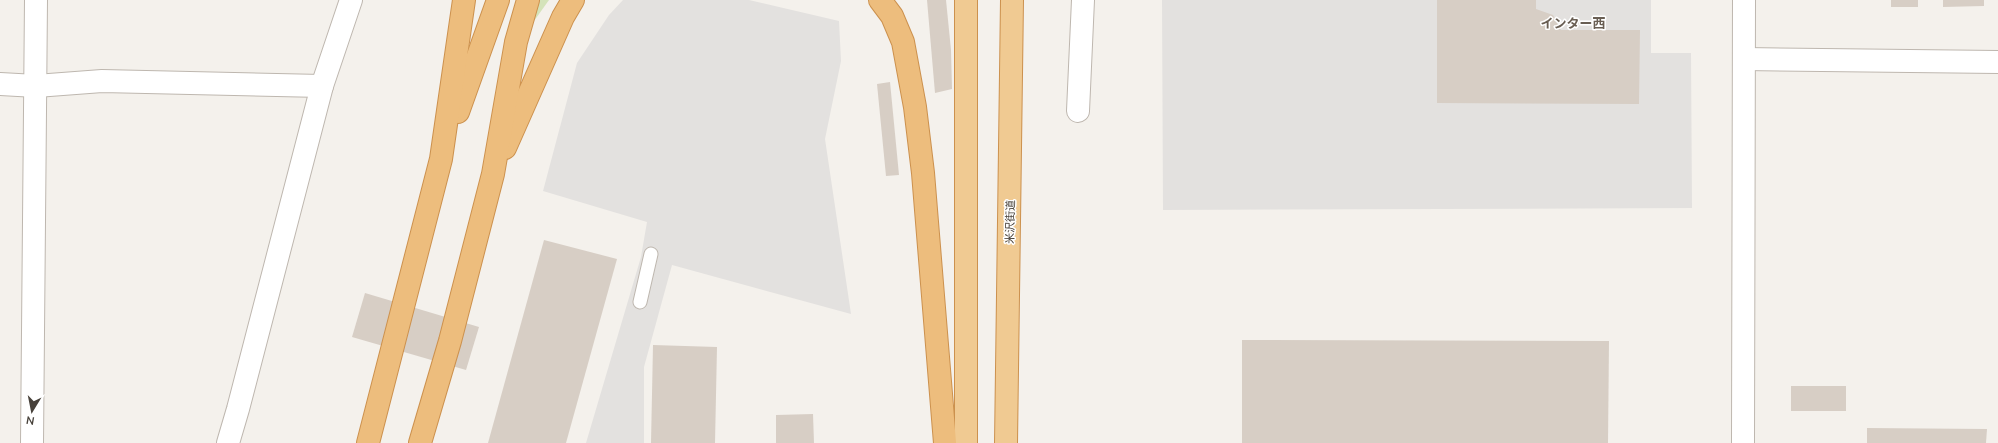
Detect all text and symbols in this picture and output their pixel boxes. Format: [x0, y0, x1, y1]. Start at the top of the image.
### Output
district label: インター西 [1540, 15, 1606, 33]
street label: 米沢街道 [1003, 200, 1018, 244]
north arrow [12, 391, 52, 431]
text: N [25, 412, 36, 428]

